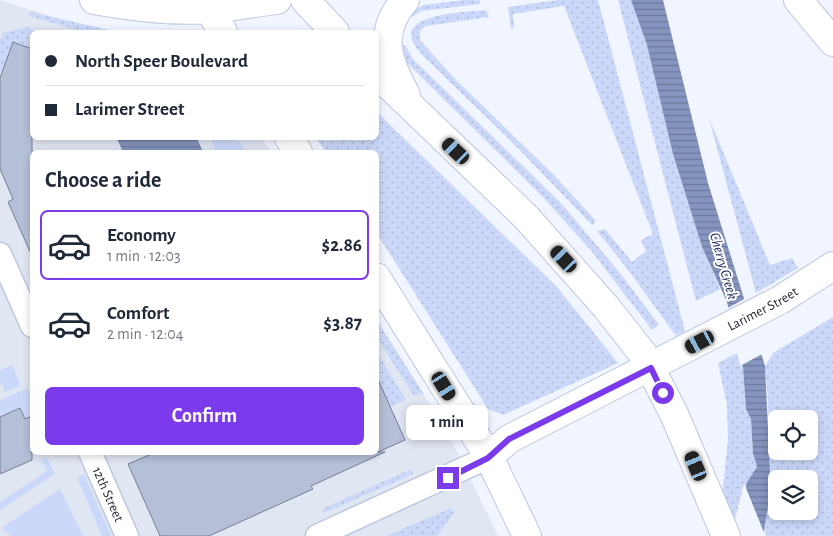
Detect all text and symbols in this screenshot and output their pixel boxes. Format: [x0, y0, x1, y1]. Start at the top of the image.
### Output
text: North Speer Boulevard [75, 52, 248, 71]
text: Larimer Street [75, 100, 184, 119]
car [439, 135, 472, 167]
text: Choose a ride [45, 169, 161, 191]
icon: car [47, 223, 92, 268]
text: Economy [107, 226, 176, 245]
water label: Cherry Creek [707, 231, 740, 301]
text: $2.86 [322, 236, 362, 255]
car [548, 243, 579, 275]
text: 1 min · 12:03 [107, 248, 181, 264]
street label: Larimer Street [725, 284, 801, 334]
icon: car [47, 301, 92, 346]
text: Comfort [107, 304, 169, 323]
text: $3.87 [323, 314, 362, 333]
text: 2 min · 12:04 [107, 326, 183, 342]
car [683, 328, 716, 356]
car [429, 369, 458, 403]
route start [652, 382, 674, 404]
button: Confirm [45, 387, 364, 445]
callout: 1 min [407, 406, 489, 440]
map controls [768, 410, 818, 520]
button: locate [768, 410, 818, 460]
text: 1 min [430, 414, 464, 430]
car [683, 449, 708, 483]
street label: 12th Street [89, 465, 126, 524]
route end [437, 467, 459, 489]
button: layers [768, 470, 818, 520]

